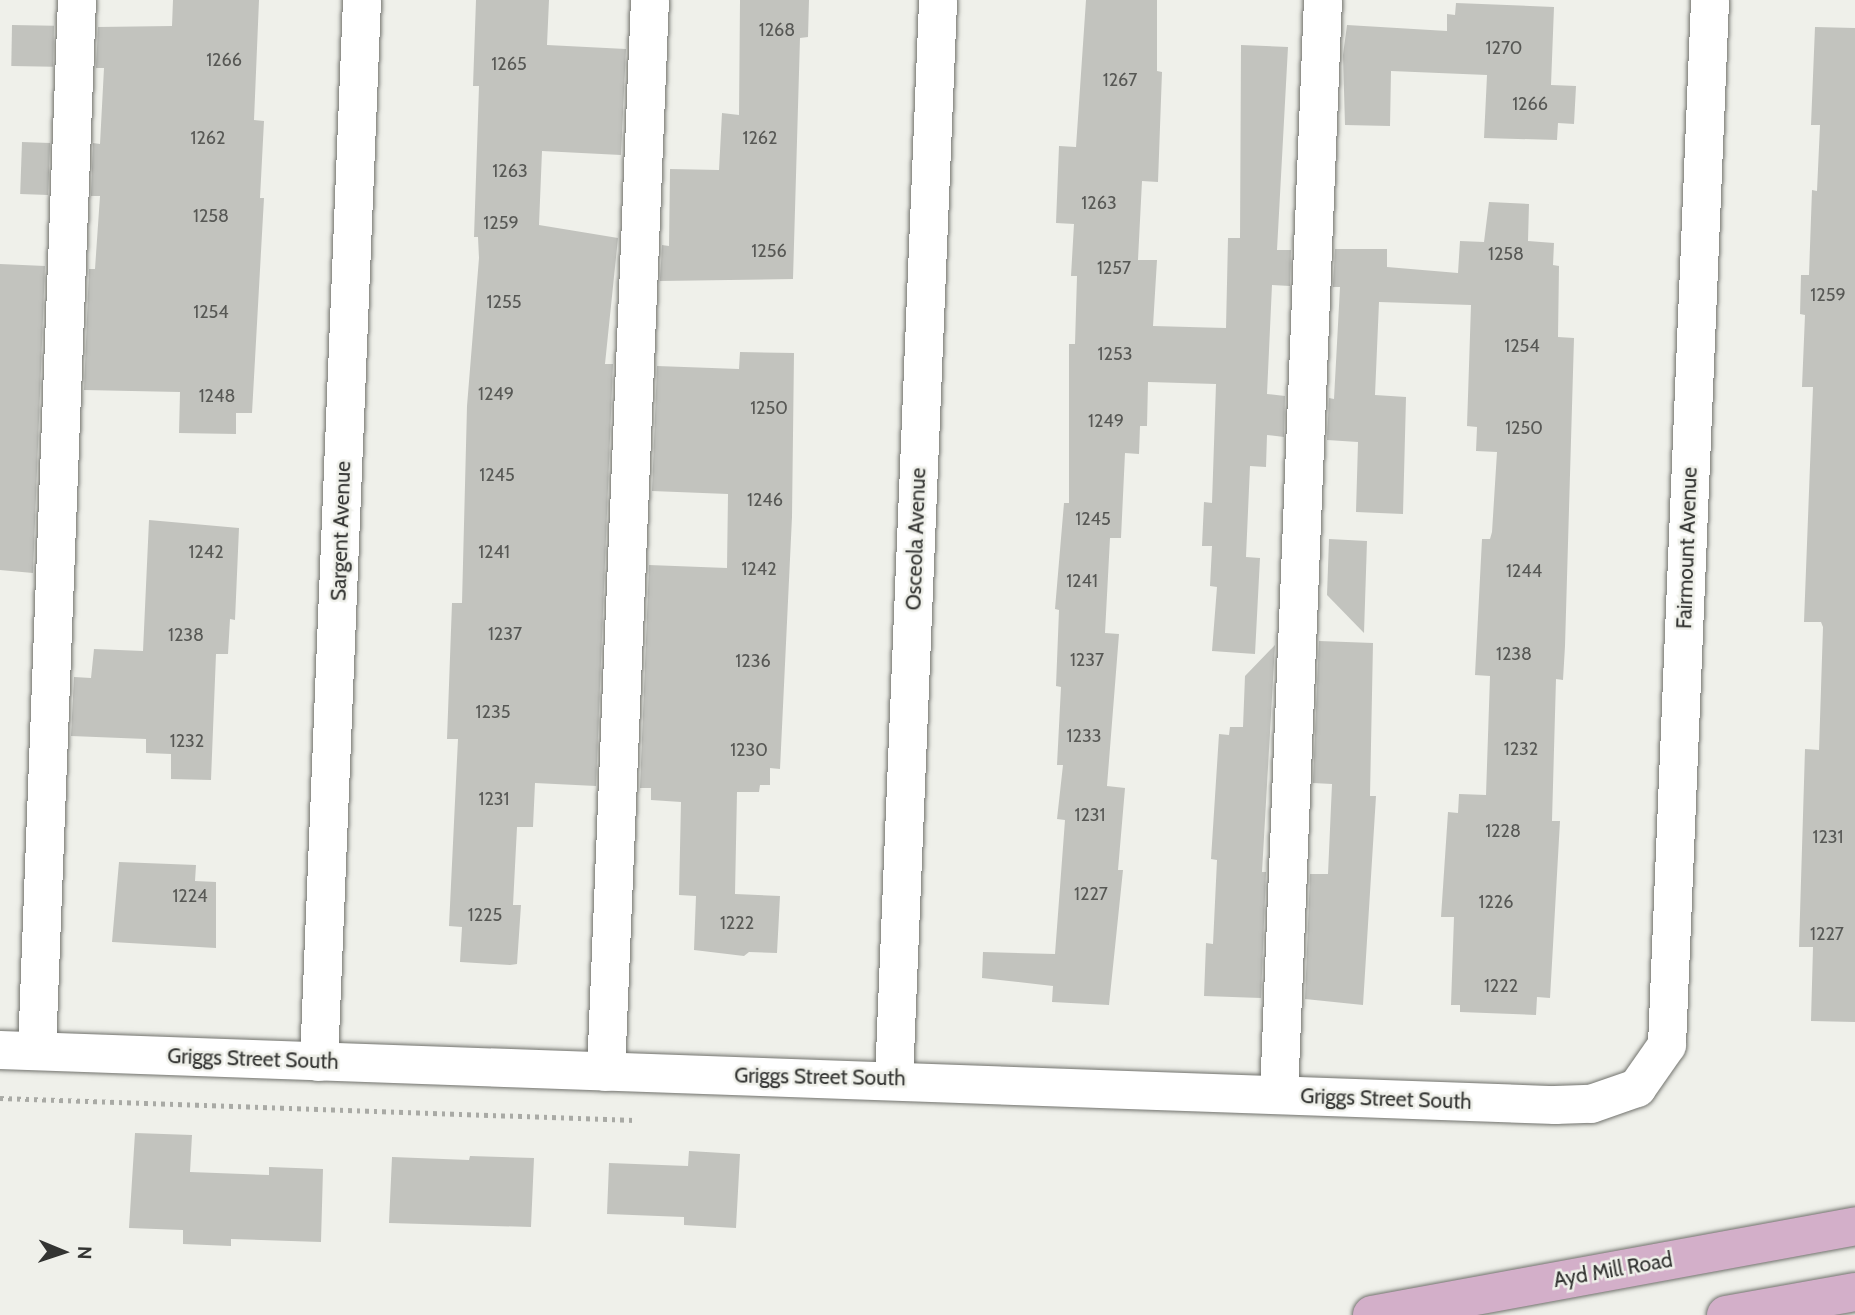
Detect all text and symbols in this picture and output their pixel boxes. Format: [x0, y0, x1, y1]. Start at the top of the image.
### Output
house number: 1268 [759, 19, 795, 41]
house number: 1270 [1486, 37, 1522, 59]
house number: 1266 [206, 49, 242, 71]
house number: 1265 [491, 53, 527, 75]
house number: 1267 [1103, 69, 1137, 91]
house number: 1266 [1512, 93, 1548, 115]
house number: 1262 [191, 127, 225, 149]
house number: 1262 [743, 127, 777, 149]
house number: 1263 [492, 160, 528, 182]
house number: 1263 [1081, 192, 1117, 214]
house number: 1258 [193, 205, 229, 227]
house number: 1259 [483, 212, 519, 234]
house number: 1256 [751, 240, 787, 262]
house number: 1258 [1488, 243, 1524, 265]
house number: 1257 [1097, 257, 1131, 279]
house number: 1259 [1810, 284, 1846, 306]
house number: 1255 [487, 291, 521, 313]
house number: 1254 [193, 301, 229, 323]
house number: 1254 [1504, 335, 1540, 357]
house number: 1253 [1098, 343, 1132, 365]
house number: 1249 [478, 383, 514, 405]
house number: 1248 [199, 385, 235, 407]
house number: 1250 [750, 397, 788, 419]
house number: 1249 [1088, 410, 1124, 432]
house number: 1250 [1505, 417, 1543, 439]
street label: Sargent Avenue [326, 461, 356, 601]
house number: 1245 [479, 464, 515, 486]
street label: Osceola Avenue [901, 467, 931, 611]
street label: Fairmount Avenue [1672, 467, 1702, 629]
house number: 1246 [747, 489, 783, 511]
house number: 1245 [1075, 508, 1111, 530]
house number: 1242 [188, 541, 224, 563]
house number: 1241 [478, 541, 510, 563]
house number: 1242 [741, 558, 777, 580]
house number: 1244 [1506, 560, 1542, 582]
house number: 1241 [1066, 570, 1098, 592]
house number: 1237 [488, 623, 522, 645]
house number: 1238 [168, 624, 204, 646]
house number: 1238 [1496, 643, 1532, 665]
house number: 1237 [1070, 649, 1104, 671]
house number: 1236 [735, 650, 771, 672]
house number: 1235 [476, 701, 510, 723]
house number: 1233 [1067, 725, 1101, 747]
house number: 1232 [170, 730, 204, 752]
house number: 1232 [1504, 738, 1538, 760]
house number: 1230 [730, 739, 768, 761]
house number: 1231 [479, 788, 509, 810]
house number: 1231 [1075, 804, 1105, 826]
house number: 1228 [1485, 820, 1521, 842]
house number: 1231 [1813, 826, 1843, 848]
house number: 1227 [1074, 883, 1108, 905]
house number: 1224 [172, 885, 208, 907]
house number: 1226 [1479, 891, 1513, 913]
house number: 1225 [468, 904, 502, 926]
house number: 1222 [720, 912, 754, 934]
house number: 1227 [1810, 923, 1844, 945]
house number: 1222 [1484, 975, 1518, 997]
street label: Griggs Street South [167, 1043, 339, 1075]
street label: Griggs Street South [734, 1063, 906, 1091]
street label: Griggs Street South [1300, 1083, 1472, 1115]
north arrow [28, 1217, 98, 1287]
text: N [73, 1246, 96, 1260]
street label: Ayd Mill Road [1552, 1247, 1674, 1293]

